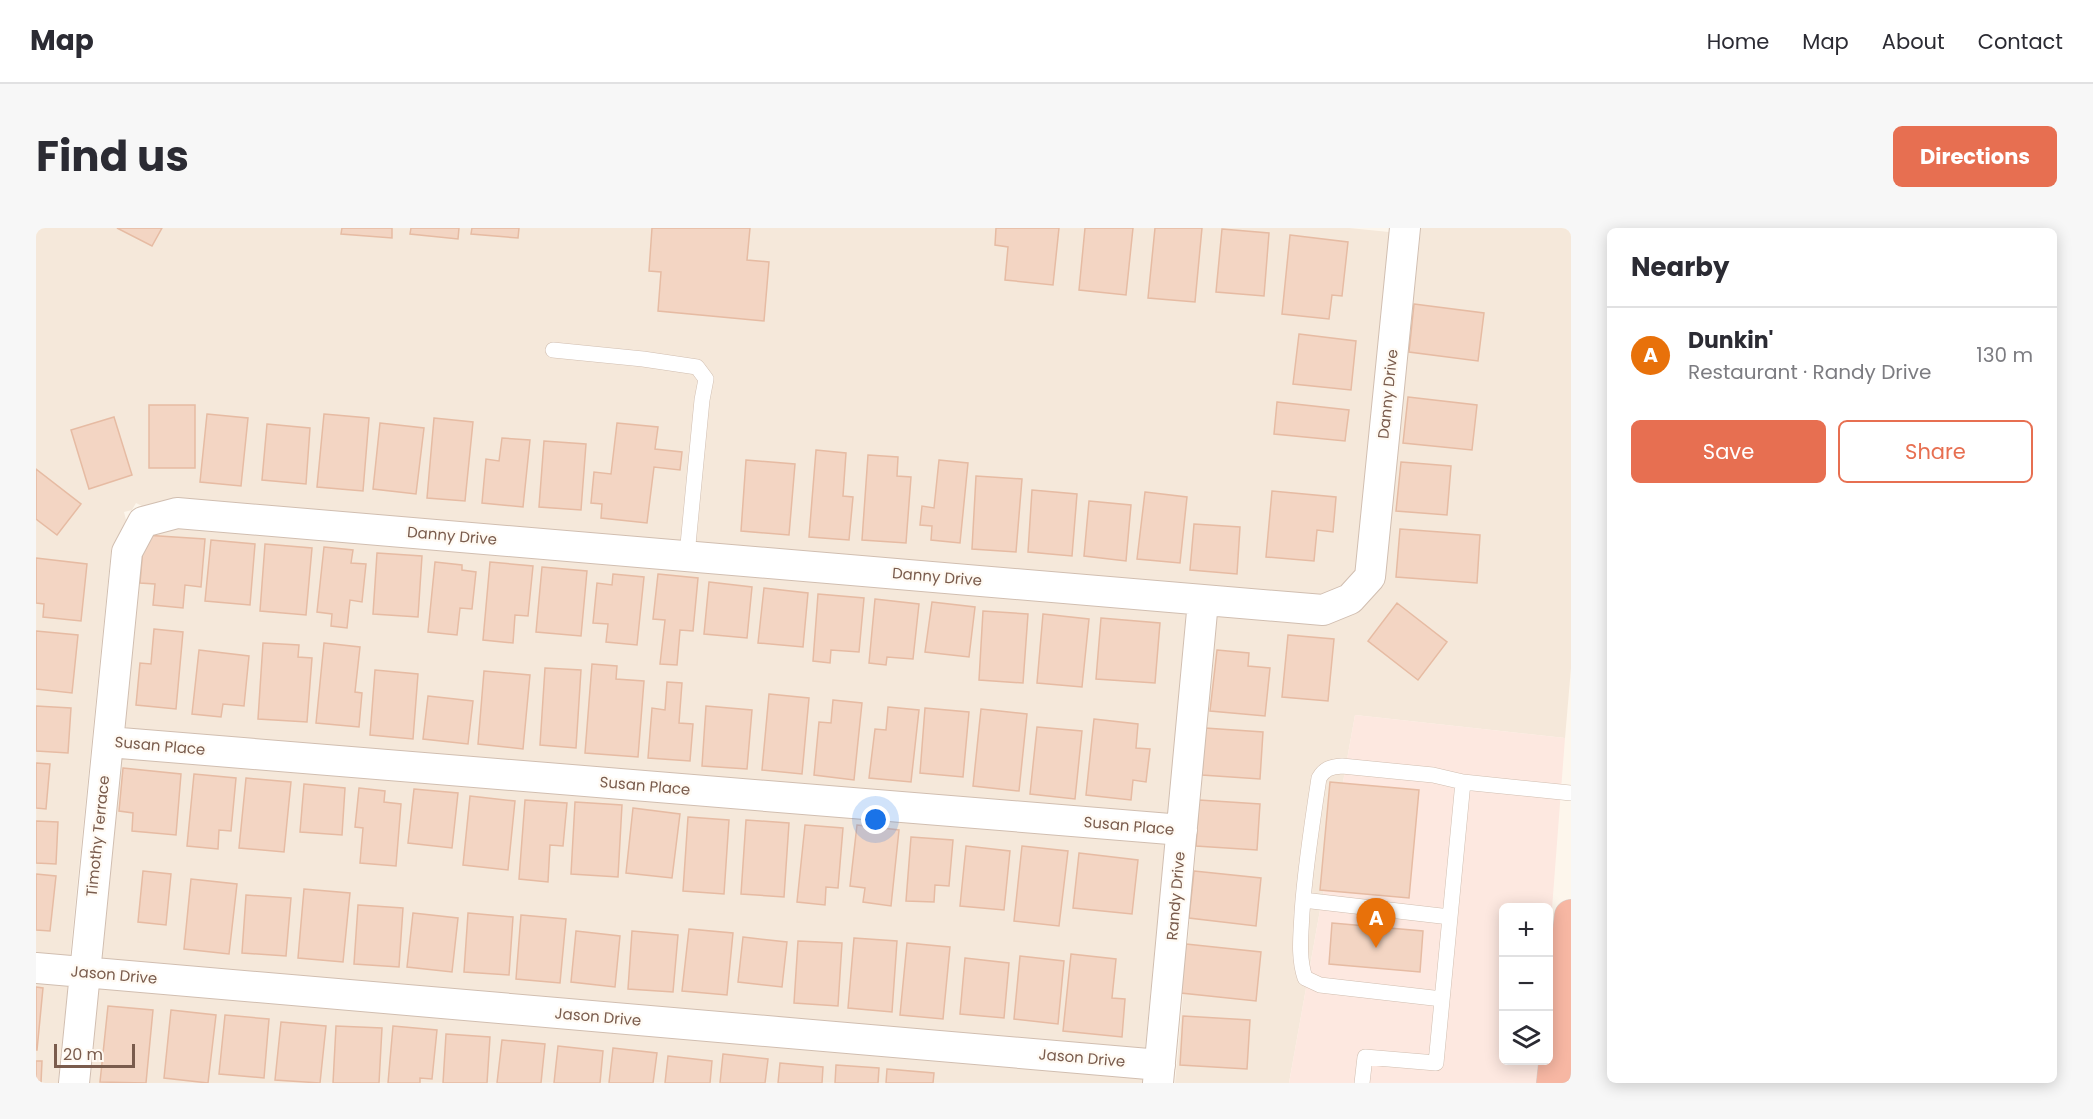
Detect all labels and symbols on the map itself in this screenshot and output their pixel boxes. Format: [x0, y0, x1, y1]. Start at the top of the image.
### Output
street label: Danny Drive [1372, 348, 1403, 440]
street label: Danny Drive [406, 521, 498, 550]
street label: Danny Drive [891, 562, 983, 591]
street label: Susan Place [114, 731, 206, 760]
street label: Susan Place [599, 771, 691, 800]
street label: Timothy Terrace [81, 774, 114, 897]
your location [861, 805, 890, 834]
street label: Susan Place [1083, 811, 1175, 840]
street label: Randy Drive [1161, 851, 1190, 941]
pin: A [1356, 898, 1396, 948]
street label: Jason Drive [70, 960, 158, 989]
street label: Jason Drive [554, 1002, 642, 1031]
scale bar [54, 1041, 135, 1068]
street label: Jason Drive [1038, 1043, 1126, 1072]

